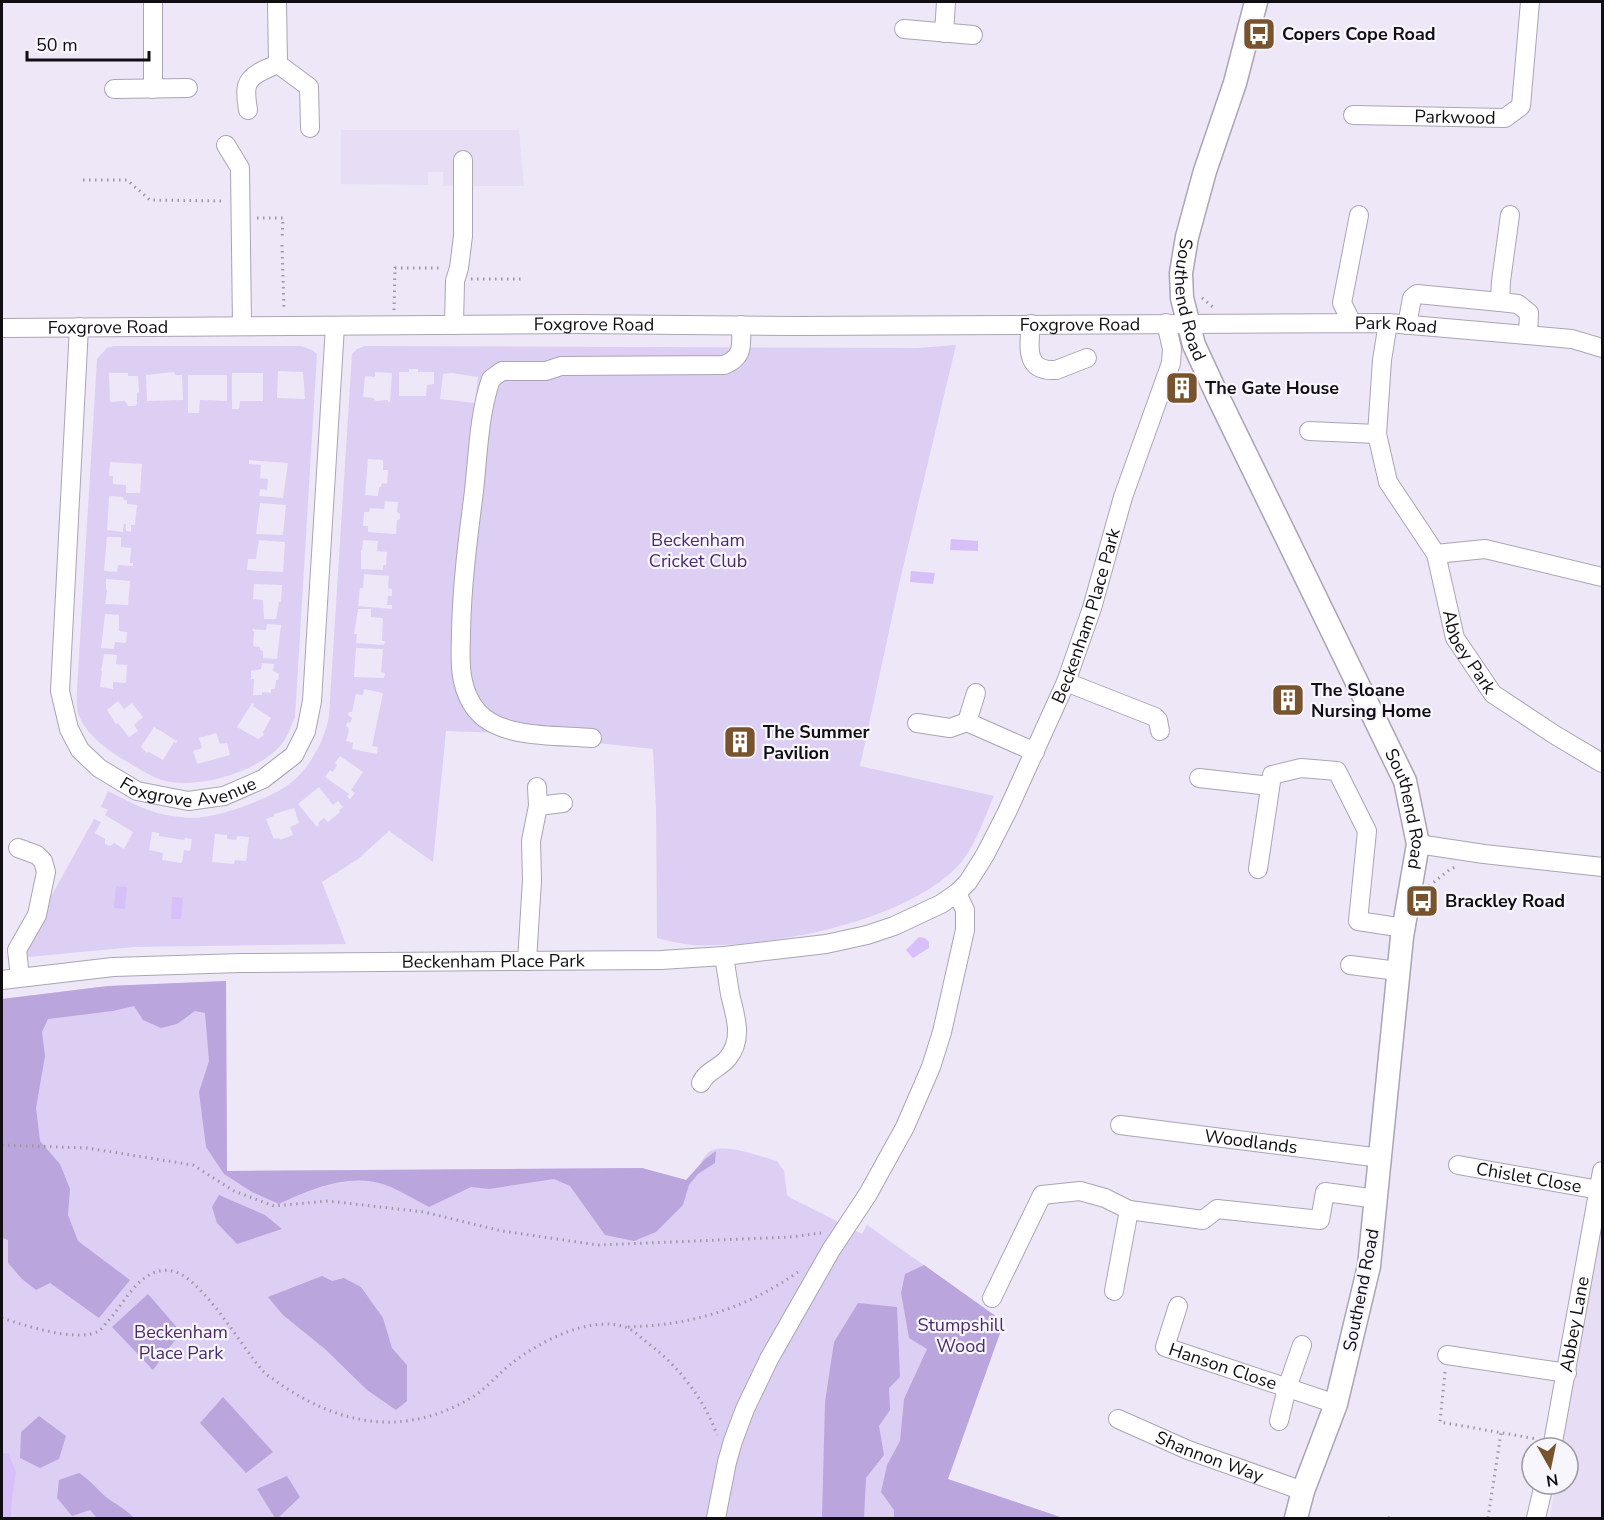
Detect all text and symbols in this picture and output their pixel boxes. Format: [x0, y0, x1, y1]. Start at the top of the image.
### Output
bus stop icon: Copers Cope Road [1241, 16, 1277, 52]
place label: Copers Cope Road [1282, 22, 1436, 46]
scale bar [27, 24, 148, 62]
text: 50 m [36, 33, 78, 57]
street label: Parkwood [1414, 104, 1496, 130]
street label: Southend Road [1169, 237, 1212, 365]
street label: Park Road [1355, 311, 1438, 339]
street label: Foxgrove Road [534, 312, 654, 337]
street label: Foxgrove Road [1020, 312, 1140, 337]
street label: Foxgrove Road [48, 315, 168, 340]
building icon: The Gate House [1164, 370, 1200, 406]
place label: The Gate House [1205, 376, 1339, 400]
street label: Beckenham Place Park [1046, 525, 1126, 707]
park label: Beckenham Cricket Club [649, 528, 747, 573]
street label: Abbey Park [1437, 608, 1502, 700]
place label: The Sloane Nursing Home [1311, 678, 1432, 723]
building icon: The Sloane Nursing Home [1270, 682, 1306, 718]
place label: The Summer Pavilion [763, 720, 870, 765]
building icon: The Summer Pavilion [722, 724, 758, 760]
street label: Southend Road [1379, 744, 1431, 871]
street label: Foxgrove Avenue [119, 766, 259, 790]
text: Foxgrove Avenue [116, 771, 260, 814]
bus stop icon: Brackley Road [1404, 883, 1440, 919]
place label: Brackley Road [1445, 889, 1565, 913]
street label: Beckenham Place Park [402, 949, 586, 974]
street label: Woodlands [1203, 1124, 1299, 1159]
street label: Chislet Close [1474, 1156, 1583, 1199]
street label: Southend Road [1337, 1227, 1385, 1353]
street label: Abbey Lane [1554, 1274, 1595, 1374]
park label: Stumpshill Wood [917, 1313, 1005, 1358]
park label: Beckenham Place Park [134, 1320, 228, 1365]
street label: Hanson Close [1166, 1337, 1280, 1395]
street label: Shannon Way [1152, 1425, 1267, 1488]
north arrow [1520, 1436, 1580, 1496]
text: N [1545, 1468, 1560, 1492]

